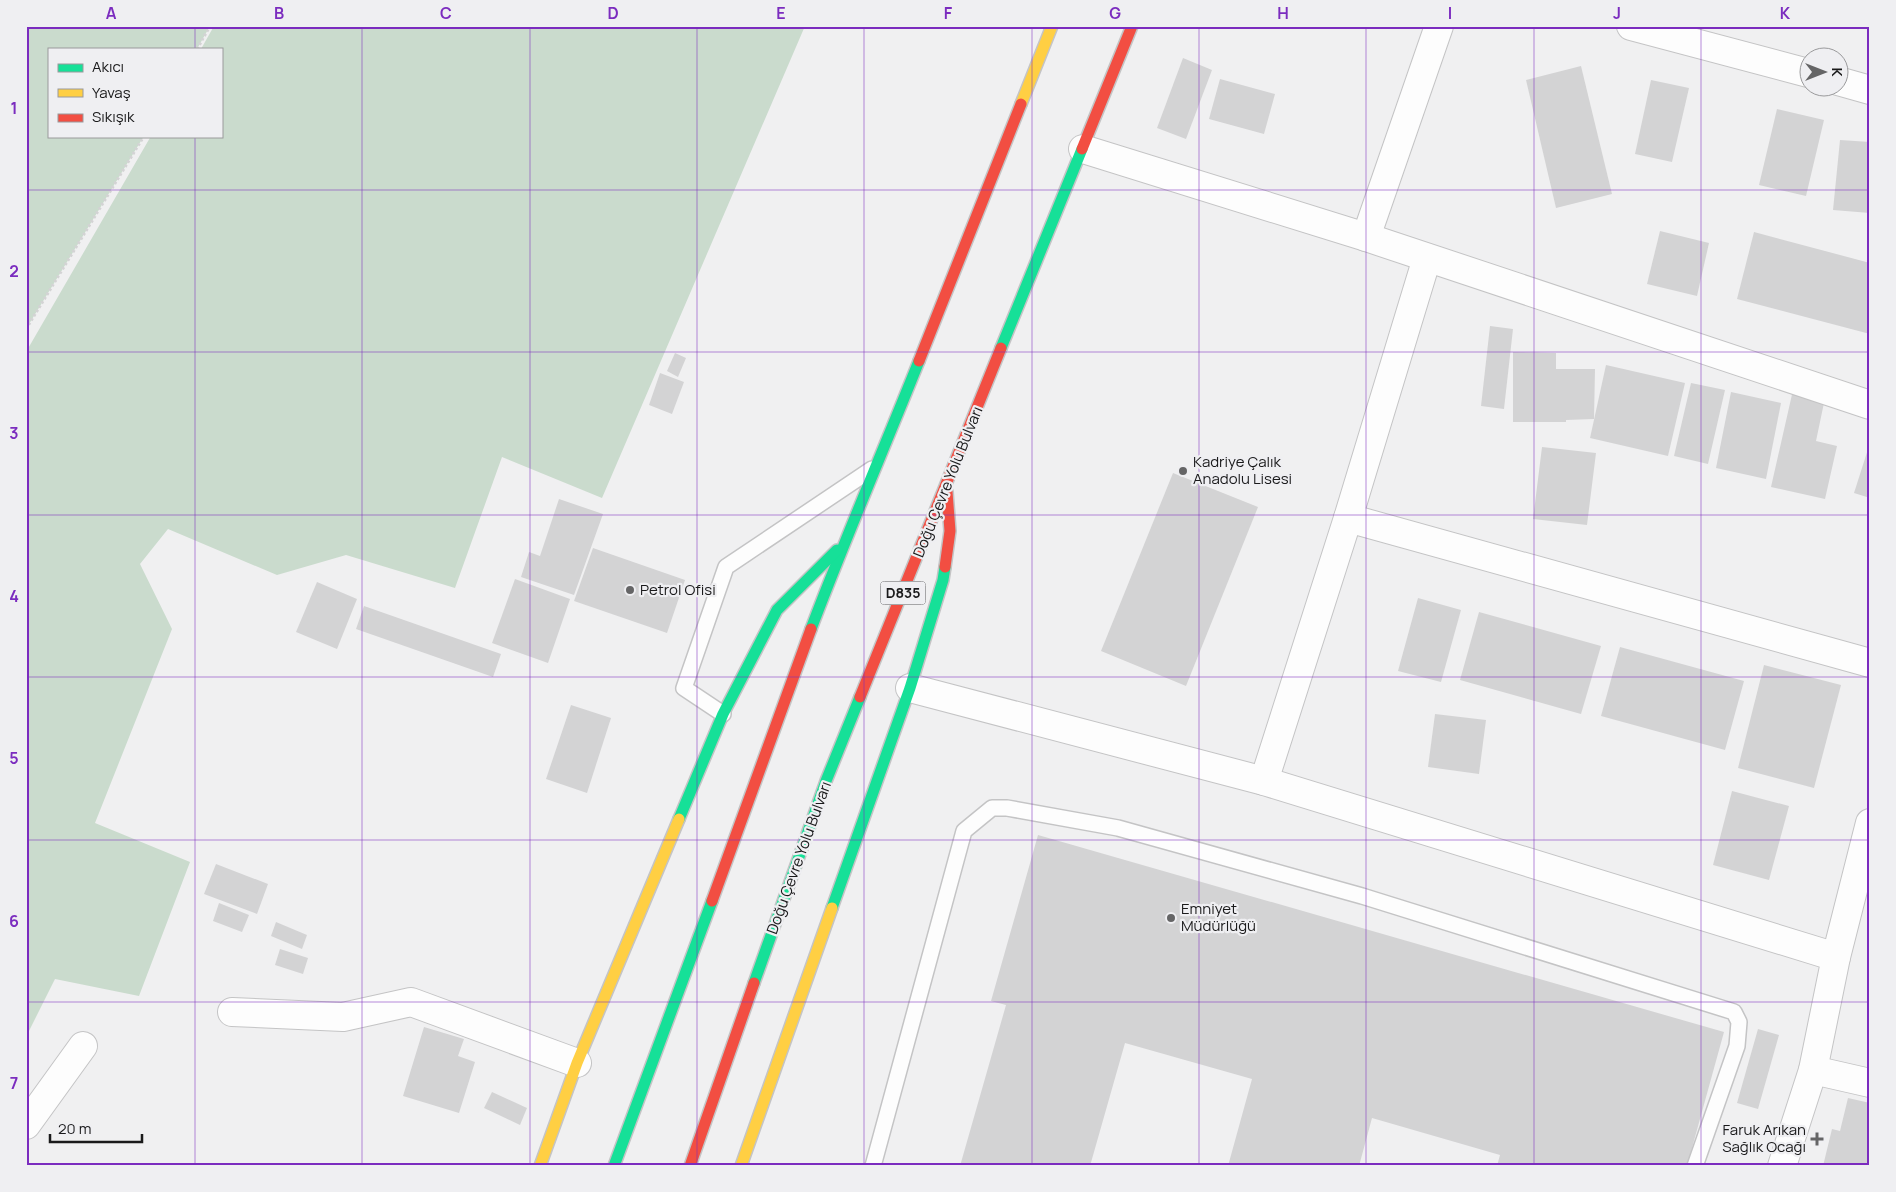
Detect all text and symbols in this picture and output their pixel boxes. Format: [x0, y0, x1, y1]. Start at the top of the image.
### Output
text: A [106, 2, 117, 24]
text: B [274, 2, 284, 24]
text: C [440, 2, 452, 24]
text: D [607, 2, 619, 24]
text: E [776, 2, 786, 24]
text: F [944, 2, 953, 24]
text: G [1109, 2, 1121, 24]
text: H [1277, 2, 1289, 24]
text: I [1448, 2, 1452, 24]
text: J [1613, 2, 1621, 24]
text: K [1780, 2, 1791, 24]
legend [48, 48, 222, 138]
north arrow [1798, 48, 1848, 98]
text: Akıcı [92, 56, 124, 77]
text: K [1828, 67, 1847, 77]
text: Yavaş [92, 82, 131, 103]
text: 1 [10, 97, 18, 119]
text: Sıkışık [92, 106, 135, 127]
text: 2 [9, 260, 19, 282]
street label: Doğu Çevre Yolu Bulvarı [908, 403, 987, 560]
text: 3 [9, 422, 19, 444]
place label: Kadriye Çalık Anadolu Lisesi [1193, 451, 1292, 489]
marker: Kadriye Çalık Anadolu Lisesi [1177, 465, 1189, 477]
place label: Petrol Ofisi [640, 579, 716, 600]
road number: D835 [880, 582, 926, 604]
marker: Petrol Ofisi [624, 584, 636, 596]
text: 4 [9, 585, 19, 607]
text: 5 [9, 747, 19, 769]
street label: Doğu Çevre Yolu Bulvarı [761, 779, 836, 937]
place label: Emniyet Müdürlüğü [1181, 898, 1256, 936]
text: 6 [9, 910, 19, 932]
marker: Emniyet Müdürlüğü [1165, 912, 1177, 924]
text: 7 [10, 1072, 18, 1094]
scale bar [50, 1112, 142, 1144]
text: 20 m [58, 1118, 91, 1139]
place label: Faruk Arıkan Sağlık Ocağı [1722, 1119, 1806, 1157]
marker: Faruk Arıkan Sağlık Ocağı [1810, 1132, 1824, 1146]

